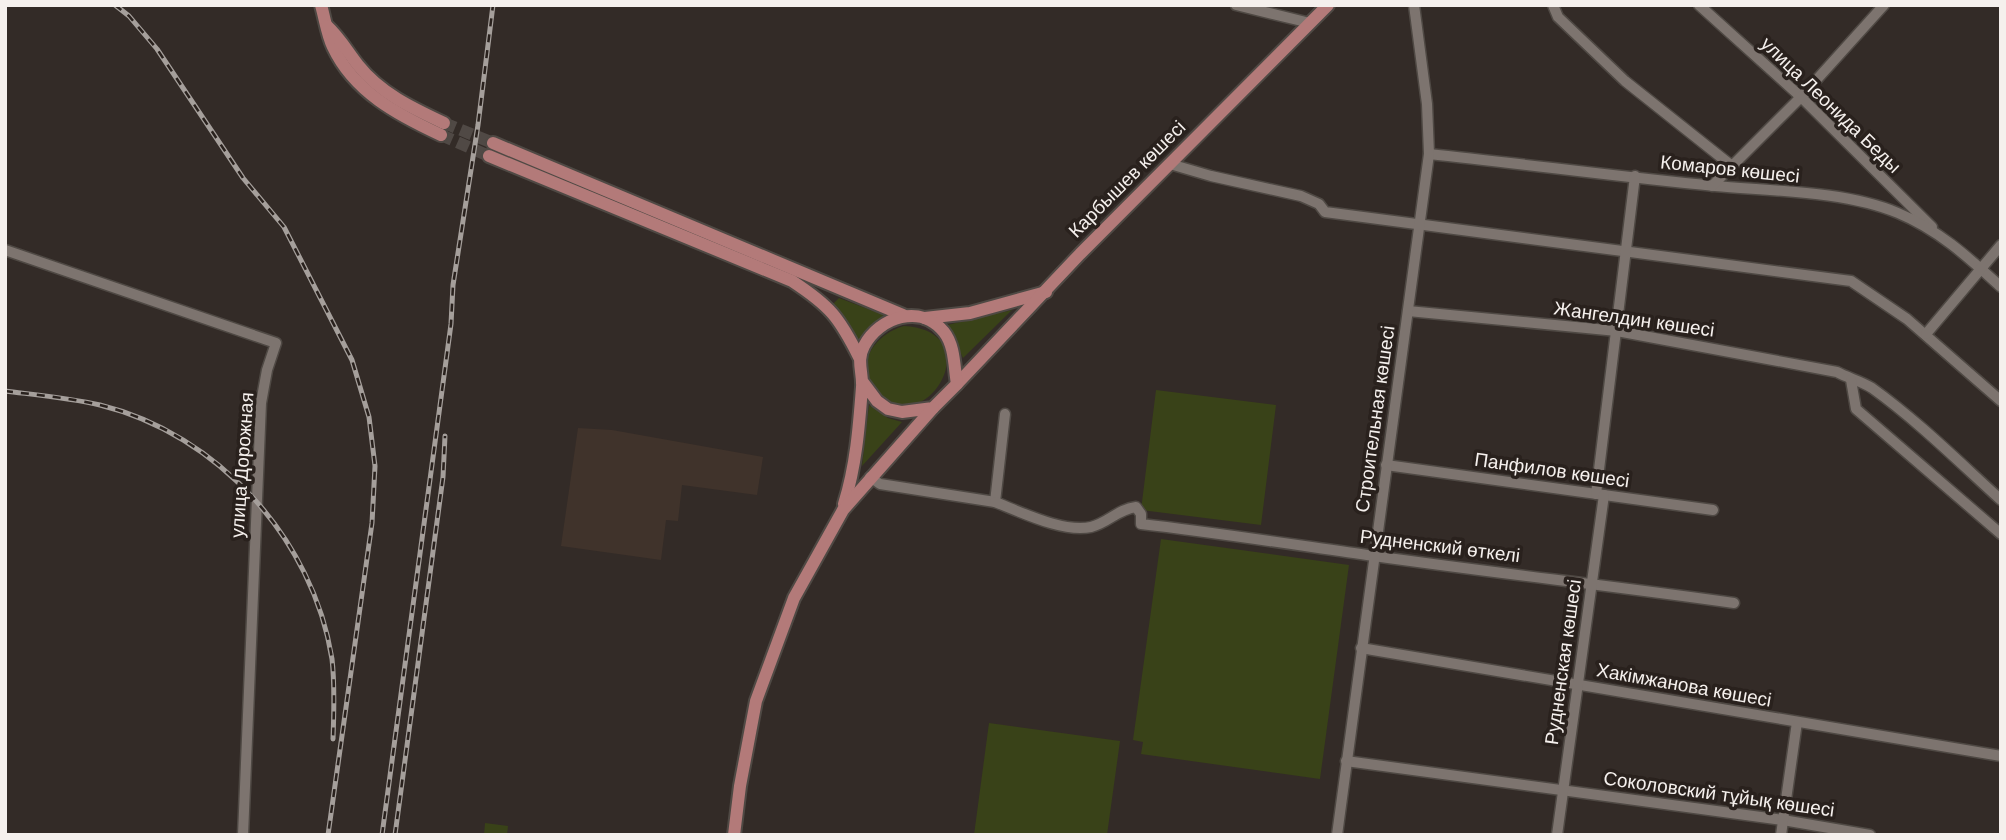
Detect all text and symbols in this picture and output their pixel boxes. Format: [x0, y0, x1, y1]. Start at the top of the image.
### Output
street label: улица Леонида Беды [1755, 31, 1907, 179]
street label: Карбышев көшесі [1063, 115, 1191, 243]
street label: Комаров көшесі [1659, 149, 1801, 189]
street label: Жангелдин көшесі [1552, 295, 1716, 343]
street label: Строительная көшесі [1350, 324, 1400, 514]
street label: улица Дорожная [224, 391, 260, 539]
street label: Панфилов көшесі [1473, 447, 1631, 493]
street label: Рудненский өткелі [1358, 524, 1522, 568]
street label: Рудненская көшесі [1539, 578, 1587, 746]
street label: Хакімжанова көшесі [1595, 657, 1773, 713]
street label: Соколовский тұйық көшесі [1602, 765, 1836, 823]

